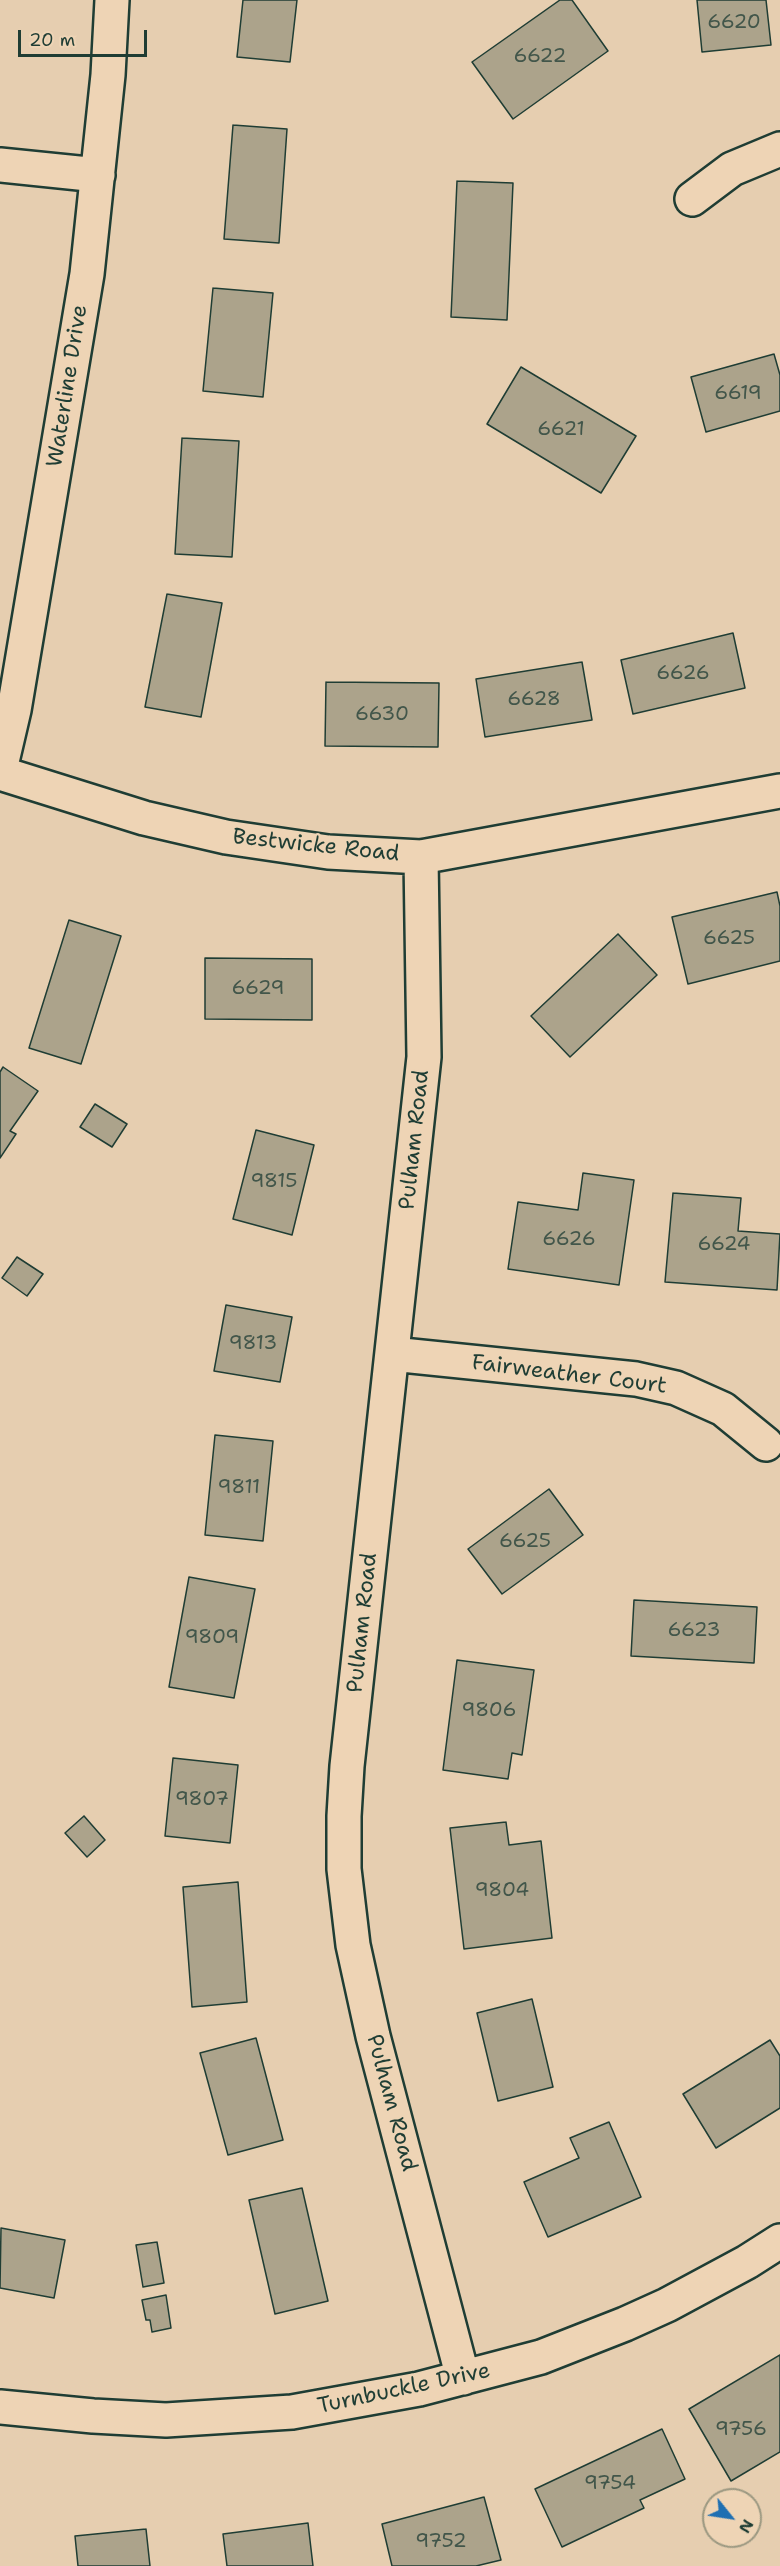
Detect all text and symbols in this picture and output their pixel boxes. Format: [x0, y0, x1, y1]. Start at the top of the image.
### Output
house number: 6620 [707, 11, 761, 35]
scale bar [21, 18, 150, 56]
text: 20 m [29, 28, 75, 52]
house number: 6622 [513, 45, 567, 69]
street label: Waterline Drive [42, 303, 94, 469]
house number: 6619 [714, 382, 762, 406]
house number: 6621 [537, 418, 585, 442]
house number: 6626 [656, 662, 710, 686]
house number: 6628 [507, 688, 561, 712]
house number: 6630 [355, 703, 409, 727]
street label: Bestwicke Road [231, 824, 401, 868]
house number: 6625 [703, 927, 755, 951]
house number: 6629 [231, 977, 285, 1001]
street label: Pulham Road [395, 1069, 435, 1211]
house number: 9815 [250, 1170, 298, 1194]
house number: 6626 [542, 1228, 596, 1252]
house number: 6624 [698, 1233, 750, 1257]
house number: 9813 [229, 1332, 277, 1356]
street label: Fairweather Court [470, 1350, 668, 1400]
house number: 9811 [218, 1476, 260, 1500]
house number: 6625 [499, 1530, 551, 1554]
street label: Pulham Road [343, 1552, 383, 1694]
house number: 6623 [667, 1619, 721, 1643]
house number: 9809 [185, 1626, 239, 1650]
house number: 9806 [462, 1699, 516, 1723]
house number: 9807 [175, 1788, 229, 1812]
house number: 9804 [475, 1879, 529, 1903]
street label: Pulham Road [360, 2032, 422, 2174]
street label: Turnbuckle Drive [315, 2358, 493, 2420]
house number: 9756 [715, 2418, 767, 2442]
house number: 9754 [584, 2472, 636, 2496]
north arrow [702, 2488, 762, 2548]
text: N [734, 2516, 759, 2537]
house number: 9752 [415, 2530, 467, 2554]

